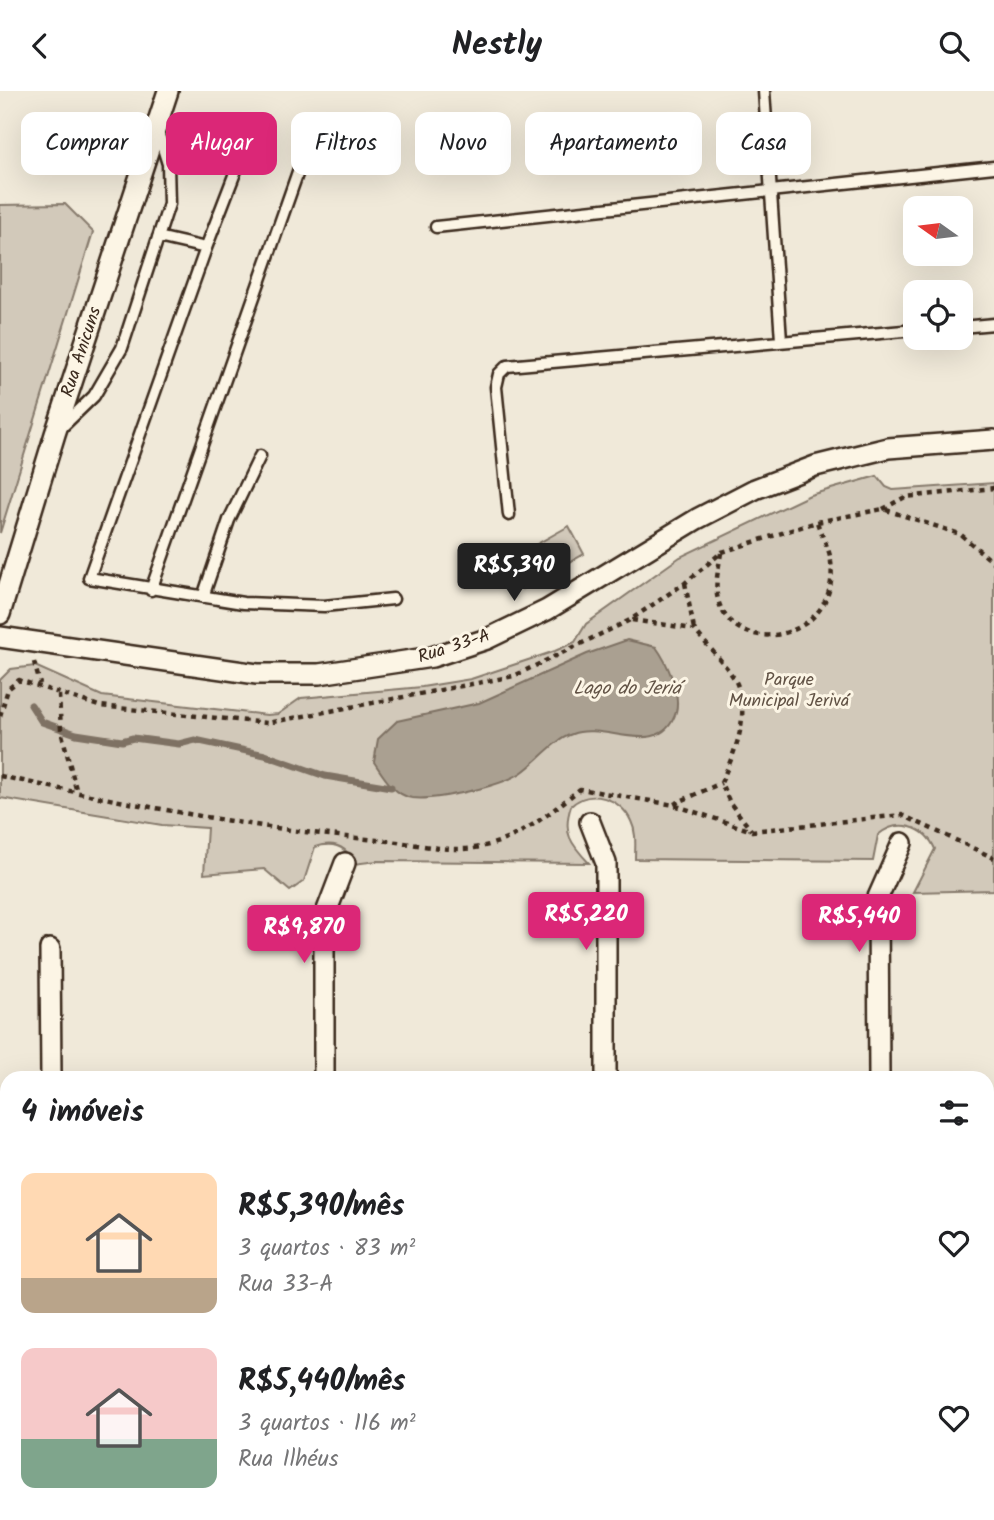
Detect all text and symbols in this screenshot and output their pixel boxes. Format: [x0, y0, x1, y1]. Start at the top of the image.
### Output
text: Nestly [452, 20, 542, 71]
icon: back [21, 27, 59, 65]
icon: search [935, 27, 973, 65]
chip: Comprar [21, 112, 152, 175]
chip: Alugar [166, 112, 277, 175]
chip: Filtros [291, 112, 401, 175]
chip: Novo [415, 112, 511, 175]
chip: Apartamento [525, 112, 702, 175]
chip: Casa [716, 112, 811, 175]
north arrow [903, 196, 973, 266]
map controls [903, 196, 973, 350]
button: locate [903, 280, 973, 350]
street label: Rua Anicuns [54, 303, 110, 401]
pin: R$5,390 [449, 543, 579, 603]
text: R$5,390 [473, 548, 555, 584]
street label: Rua 33-A [414, 622, 494, 672]
park label: Parque Municipal Jerivá [729, 666, 851, 716]
water label: Lago do Jeriá [573, 674, 686, 704]
pin: R$5,220 [521, 893, 651, 952]
pin: R$5,440 [794, 895, 924, 954]
text: R$5,220 [544, 897, 628, 933]
text: R$5,440 [818, 899, 900, 935]
pin: R$9,870 [239, 905, 369, 965]
text: R$9,870 [263, 910, 345, 946]
text: 4 imóveis [21, 1089, 144, 1137]
icon: filters [935, 1094, 973, 1132]
text: R$5,390/mês [238, 1183, 404, 1231]
icon: home [77, 1201, 161, 1285]
icon: heart [935, 1224, 973, 1262]
text: 3 quartos · 83 m² [238, 1231, 415, 1267]
text: Rua 33-A [238, 1267, 333, 1303]
text: R$5,440/mês [238, 1358, 406, 1406]
icon: home [77, 1376, 161, 1460]
icon: heart [935, 1399, 973, 1437]
text: 3 quartos · 116 m² [238, 1406, 416, 1442]
text: Rua Ilhéus [238, 1442, 339, 1478]

